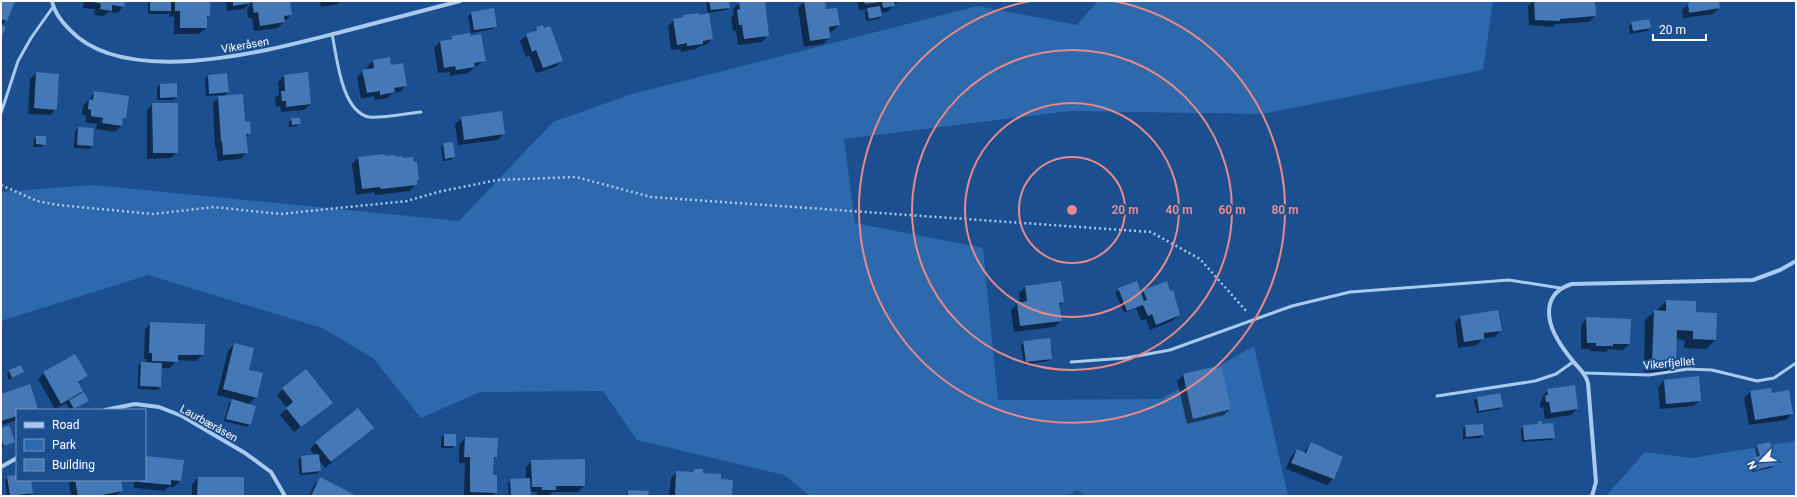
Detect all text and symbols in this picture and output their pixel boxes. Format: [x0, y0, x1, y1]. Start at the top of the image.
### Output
scale bar [1653, 16, 1706, 42]
text: 20 m [1659, 23, 1686, 37]
street label: Vikeråsen [220, 35, 270, 56]
centre of rings [1065, 203, 1079, 217]
text: 20 m [1111, 203, 1139, 217]
text: 40 m [1165, 203, 1193, 217]
text: 60 m [1218, 203, 1246, 217]
text: 80 m [1271, 203, 1299, 217]
street label: Vikerfjellet [1643, 355, 1696, 372]
street label: Laurbæråsen [178, 402, 240, 445]
legend [16, 409, 146, 481]
text: Road [52, 418, 80, 432]
text: Park [52, 438, 77, 452]
north arrow [1741, 441, 1781, 481]
text: Building [52, 458, 95, 472]
text: N [1745, 459, 1760, 471]

